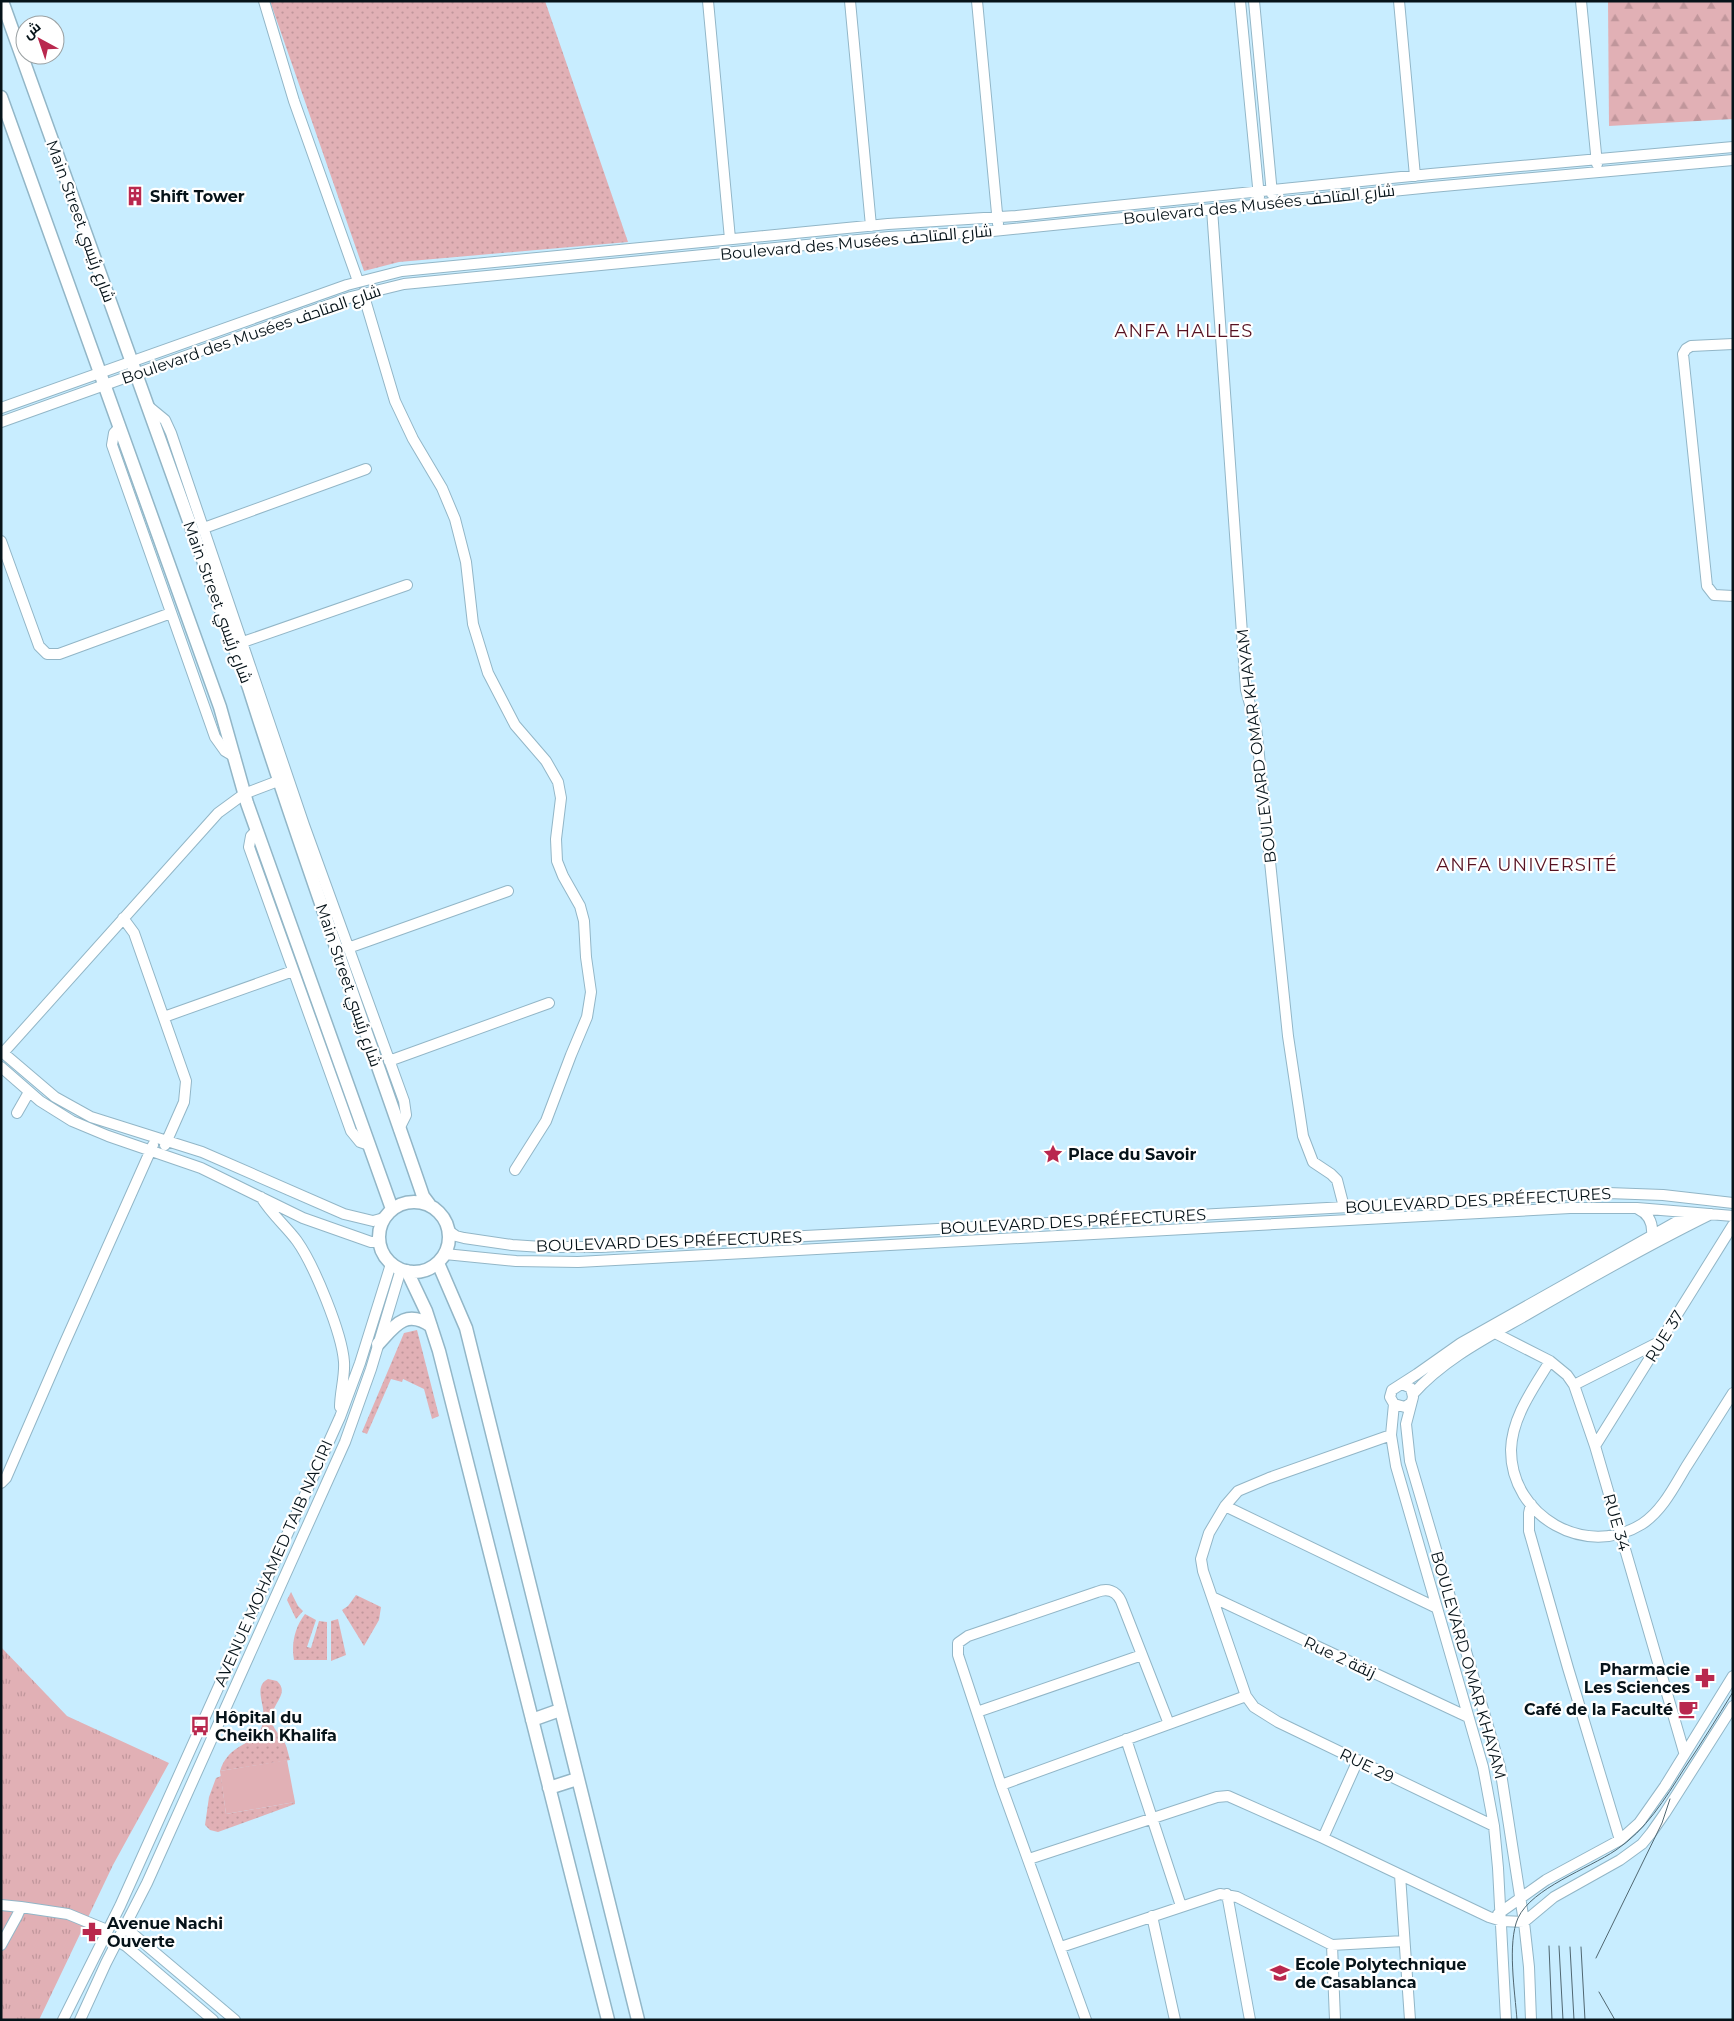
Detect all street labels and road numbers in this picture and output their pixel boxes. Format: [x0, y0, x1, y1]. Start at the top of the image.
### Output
street label: Main Street شارع رئيسي [39, 137, 119, 306]
street label: Boulevard des Musées شارع المتاحف [1122, 181, 1396, 230]
street label: Boulevard des Musées شارع المتاحف [719, 221, 993, 266]
street label: Boulevard des Musées شارع المتاحف [119, 281, 384, 390]
street label: Main Street شارع رئيسي [176, 518, 256, 687]
street label: BOULEVARD OMAR KHAYAM [1233, 627, 1280, 864]
street label: Main Street شارع رئيسي [309, 901, 385, 1070]
street label: BOULEVARD DES PRÉFECTURES [1345, 1184, 1612, 1217]
street label: BOULEVARD DES PRÉFECTURES [940, 1205, 1207, 1238]
street label: BOULEVARD DES PRÉFECTURES [536, 1227, 803, 1256]
street label: RUE 37 [1641, 1307, 1688, 1366]
street label: AVENUE MOHAMED TAIB NACIRI [210, 1437, 337, 1689]
street label: RUE 34 [1599, 1491, 1634, 1553]
street label: BOULEVARD OMAR KHAYAM [1427, 1549, 1510, 1781]
street label: Rue 2 زنقة [1301, 1632, 1379, 1682]
street label: RUE 29 [1337, 1744, 1397, 1787]

